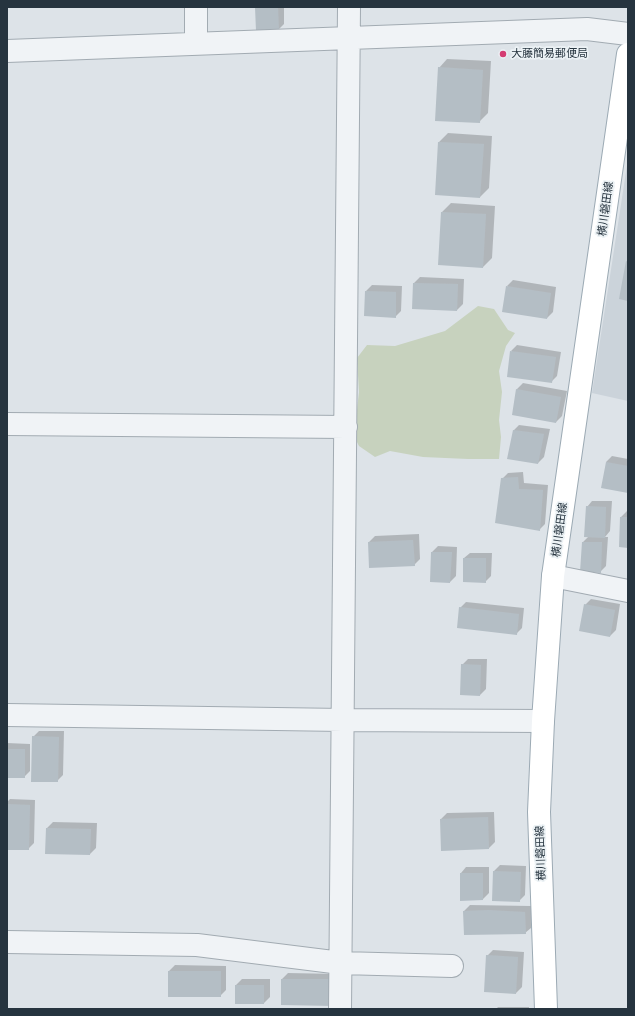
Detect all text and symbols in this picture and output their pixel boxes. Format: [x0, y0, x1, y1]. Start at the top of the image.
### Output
place label: 大藤簡易郵便局 [511, 47, 588, 61]
marker: 大藤簡易郵便局 [498, 49, 508, 59]
street label: 横川磐田線 [596, 181, 616, 237]
street label: 横川磐田線 [550, 502, 570, 558]
street label: 横川磐田線 [533, 825, 549, 881]

